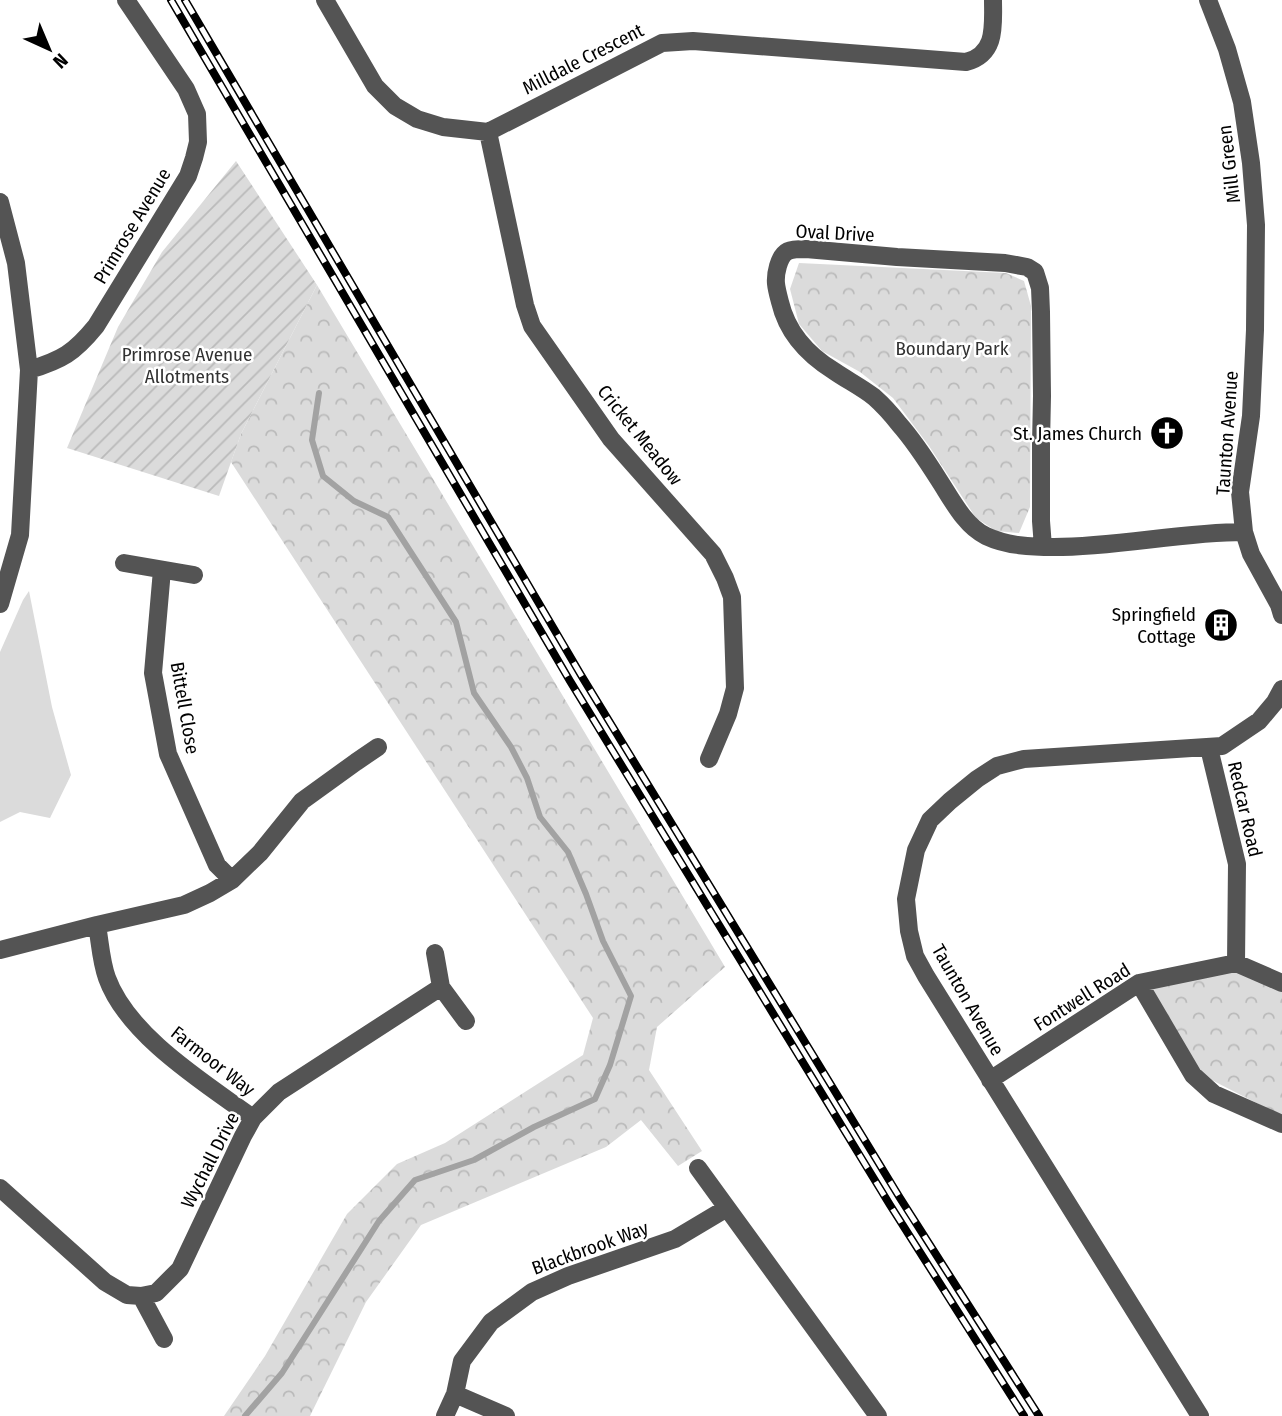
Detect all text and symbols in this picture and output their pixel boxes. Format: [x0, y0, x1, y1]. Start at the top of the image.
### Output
north arrow [14, 14, 84, 84]
street label: Milldale Crescent [519, 18, 648, 99]
text: N [48, 49, 73, 73]
street label: Mill Green [1213, 124, 1245, 204]
street label: Primrose Avenue [88, 164, 176, 288]
street label: Oval Drive [795, 219, 875, 247]
park label: Boundary Park [895, 337, 1009, 360]
park label: Primrose Avenue Allotments [122, 343, 252, 388]
street label: Taunton Avenue [1211, 370, 1243, 496]
street label: Cricket Meadow [593, 380, 688, 490]
church icon: St. James Church [1148, 414, 1186, 452]
place label: St. James Church [1013, 422, 1142, 445]
place label: Springfield Cottage [1112, 603, 1196, 648]
building icon: Springfield Cottage [1202, 606, 1240, 644]
street label: Bittell Close [166, 660, 204, 756]
street label: Redcar Road [1223, 759, 1267, 859]
street label: Taunton Avenue [927, 940, 1009, 1060]
street label: Fontwell Road [1029, 958, 1135, 1036]
street label: Farmoor Way [167, 1021, 260, 1101]
street label: Wychall Drive [176, 1108, 244, 1212]
street label: Blackbrook Way [529, 1216, 652, 1280]

